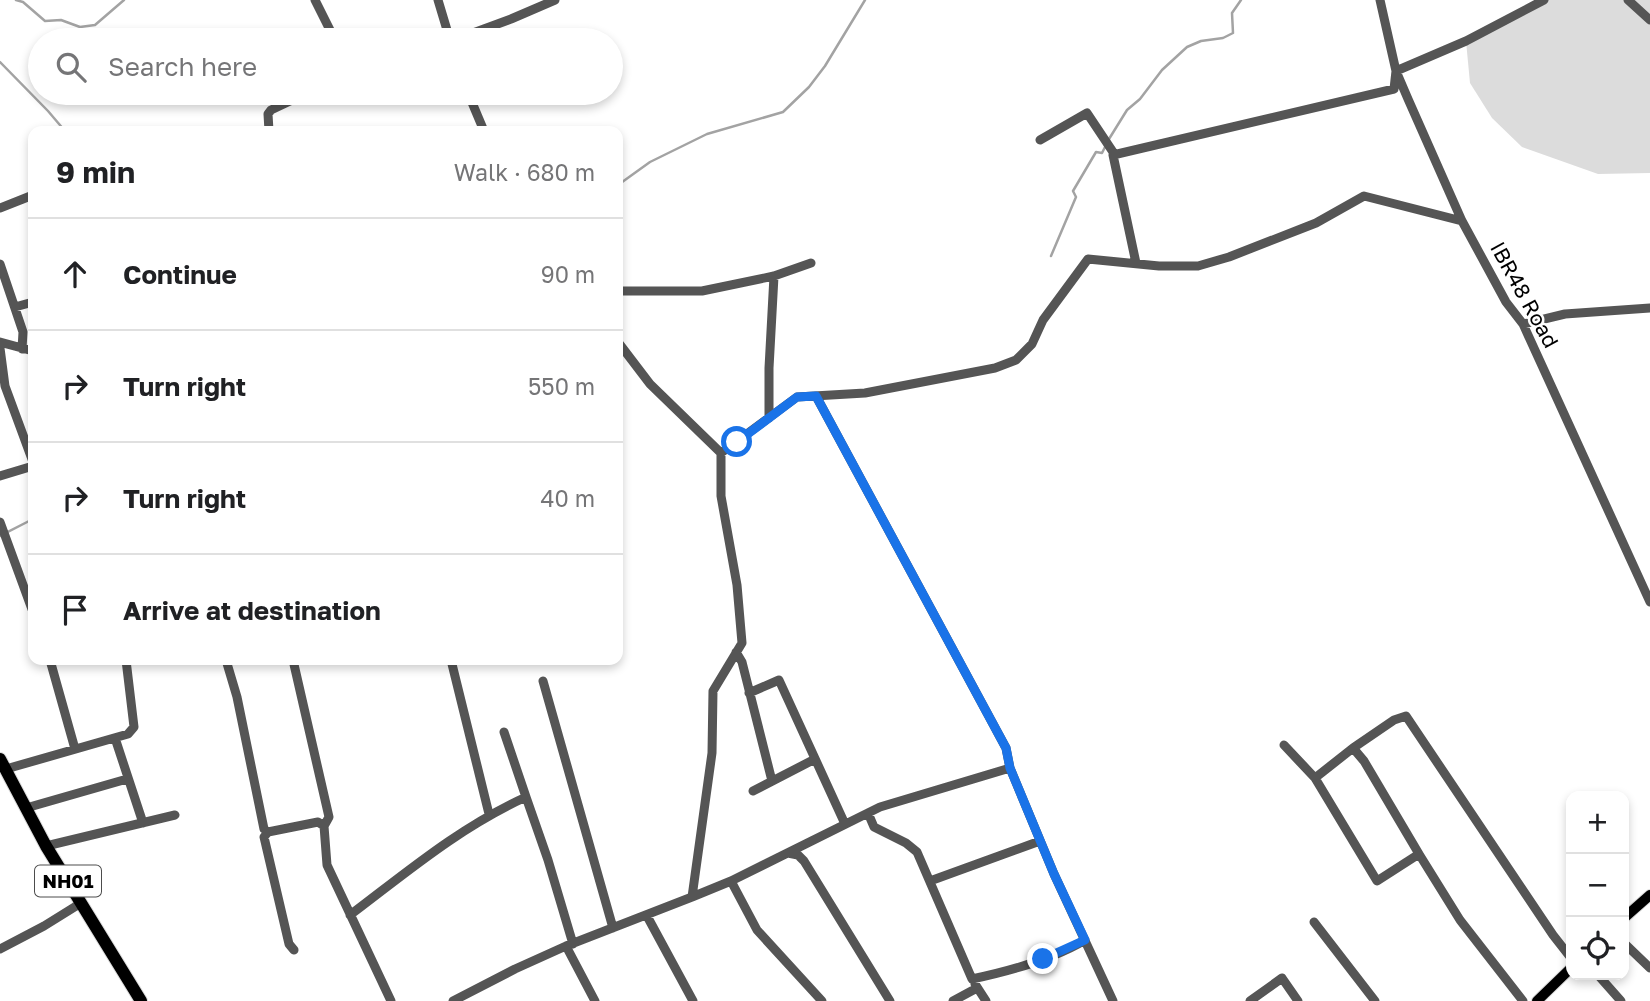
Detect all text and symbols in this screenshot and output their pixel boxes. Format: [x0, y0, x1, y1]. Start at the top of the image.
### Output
search box [28, 28, 623, 105]
icon: search [52, 48, 90, 86]
text: Search here [108, 51, 257, 82]
text: 9 min [56, 154, 135, 190]
text: Walk · 680 m [454, 158, 595, 186]
street label: IBR48 Road [1485, 237, 1565, 352]
icon: ahead [56, 255, 94, 293]
text: Continue [123, 259, 237, 290]
text: 90 m [541, 260, 595, 288]
icon: right [56, 367, 94, 405]
text: Turn right [123, 371, 246, 402]
text: 550 m [528, 372, 595, 400]
route start [721, 426, 752, 457]
icon: right [56, 479, 94, 517]
text: Turn right [123, 483, 246, 514]
text: 40 m [541, 484, 595, 512]
icon: arrive [56, 591, 94, 629]
text: Arrive at destination [123, 595, 381, 626]
map controls [1566, 791, 1629, 980]
button: + [1566, 791, 1629, 854]
button: − [1566, 854, 1629, 917]
road number: NH01 [35, 866, 101, 897]
button: locate [1566, 917, 1629, 980]
route end [1027, 943, 1058, 974]

